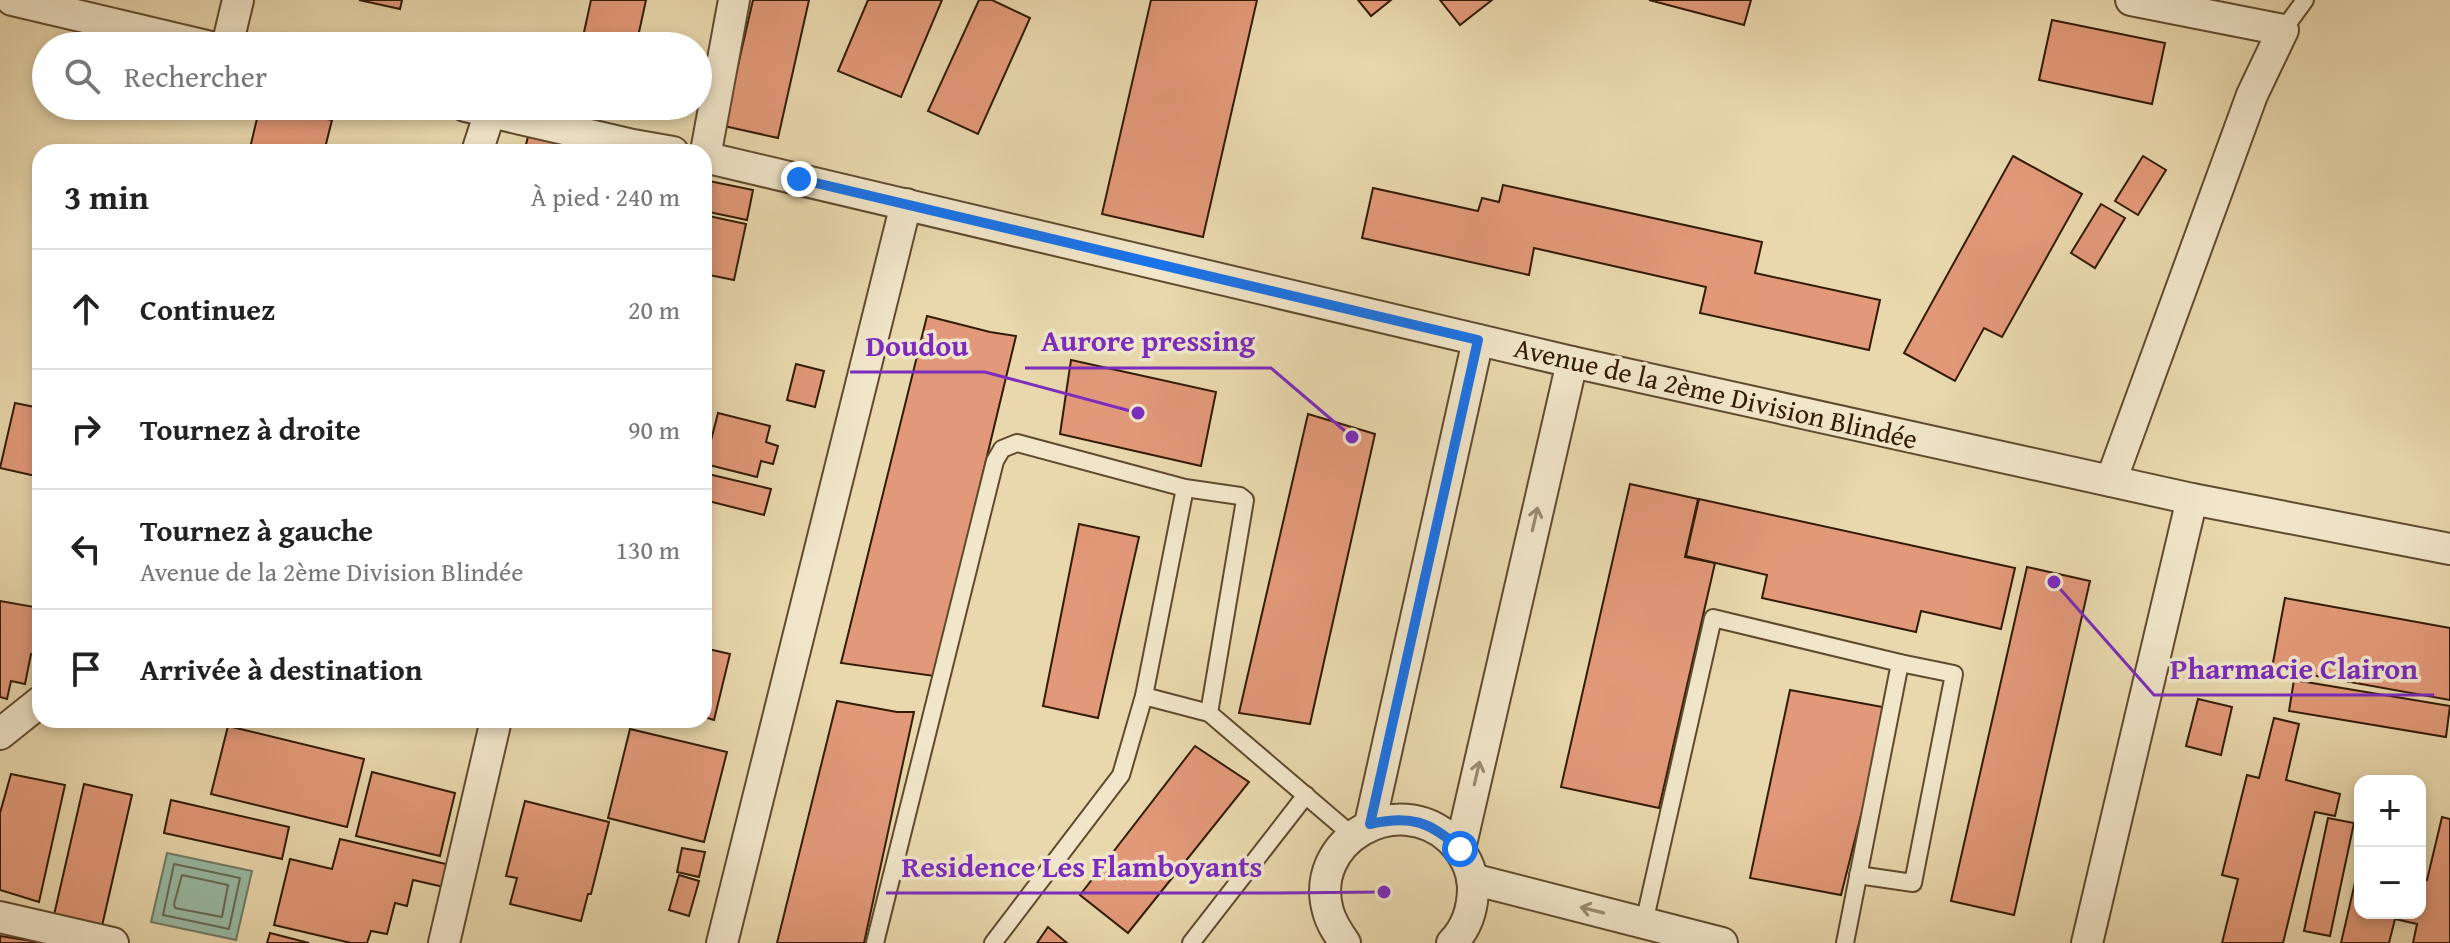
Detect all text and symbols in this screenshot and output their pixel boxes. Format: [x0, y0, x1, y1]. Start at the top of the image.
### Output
search box [32, 32, 712, 120]
icon: search [60, 54, 104, 98]
text: Rechercher [124, 54, 267, 98]
route end [781, 161, 817, 197]
text: 3 min [64, 172, 149, 221]
text: À pied · 240 m [531, 177, 680, 216]
icon: ahead [64, 287, 108, 331]
text: Continuez [140, 287, 275, 331]
text: 20 m [628, 290, 680, 329]
callout: Aurore pressing [1025, 314, 1271, 368]
callout: Doudou [850, 318, 985, 372]
text: Aurore pressing [1041, 318, 1255, 362]
text: Doudou [865, 323, 969, 367]
street label: Avenue de la 2ème Division Blindée [1510, 326, 1922, 459]
icon: right [64, 407, 108, 451]
text: Tournez à droite [140, 407, 361, 451]
text: 90 m [628, 410, 680, 449]
one-way arrow [1529, 507, 1544, 533]
text: Tournez à gauche [140, 508, 373, 552]
icon: left [64, 527, 108, 571]
text: 130 m [615, 530, 680, 569]
text: Avenue de la 2ème Division Blindée [140, 552, 523, 591]
callout: Pharmacie Clairon [2154, 641, 2434, 695]
text: Pharmacie Clairon [2170, 646, 2418, 690]
icon: arrive [64, 647, 108, 691]
text: Arrivée à destination [140, 647, 422, 691]
one-way arrow [1470, 760, 1485, 786]
map controls [2354, 775, 2426, 919]
button: + [2354, 775, 2426, 847]
route start [1442, 831, 1478, 867]
callout: Residence Les Flamboyants [886, 839, 1278, 893]
text: Residence Les Flamboyants [902, 844, 1262, 888]
button: − [2354, 847, 2426, 919]
one-way arrow [1579, 901, 1605, 916]

